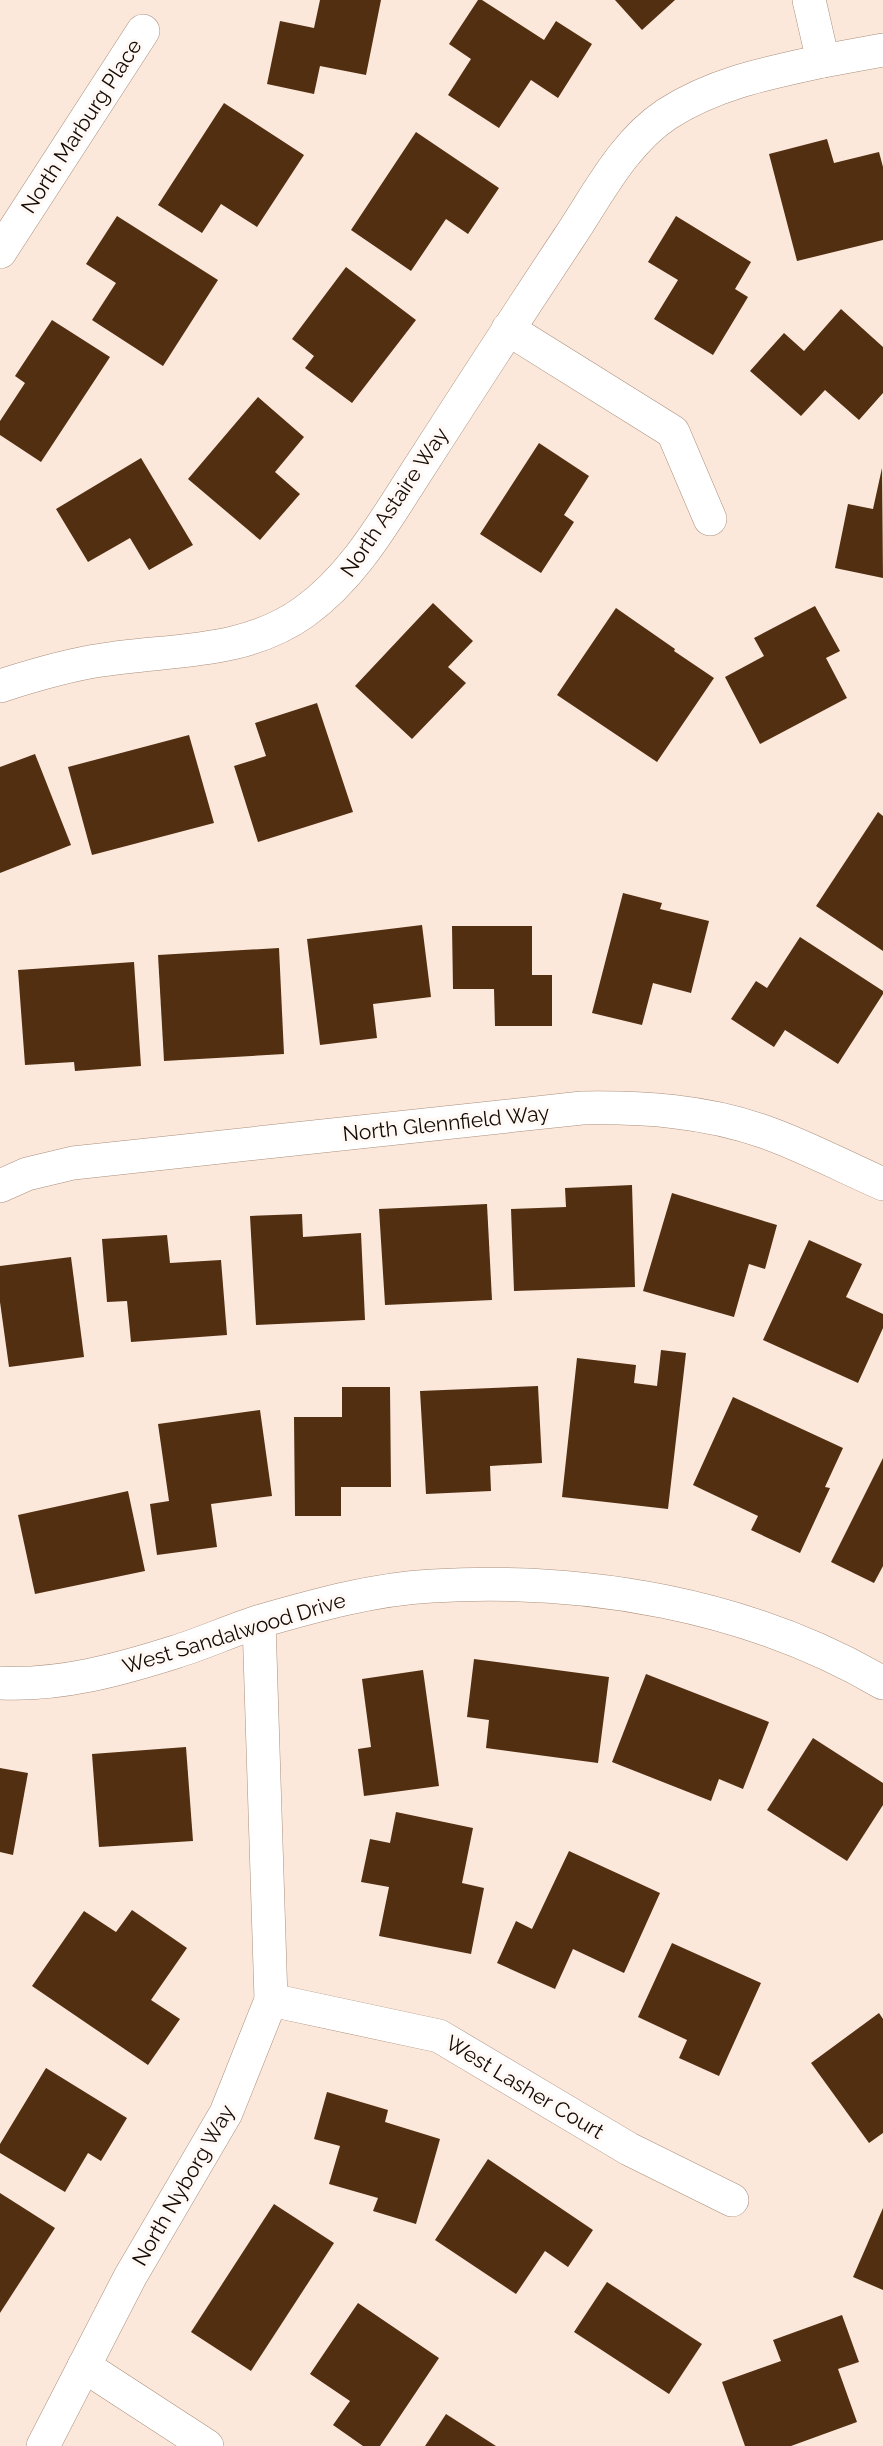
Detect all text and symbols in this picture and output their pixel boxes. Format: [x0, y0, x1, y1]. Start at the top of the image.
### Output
street label: North Marburg Place [15, 34, 147, 218]
street label: North Astaire Way [335, 423, 453, 581]
street label: North Glennfield Way [341, 1100, 551, 1146]
street label: West Sandalwood Drive [119, 1587, 349, 1679]
street label: West Lasher Court [441, 2030, 609, 2144]
street label: North Nyborg Way [127, 2100, 239, 2270]

